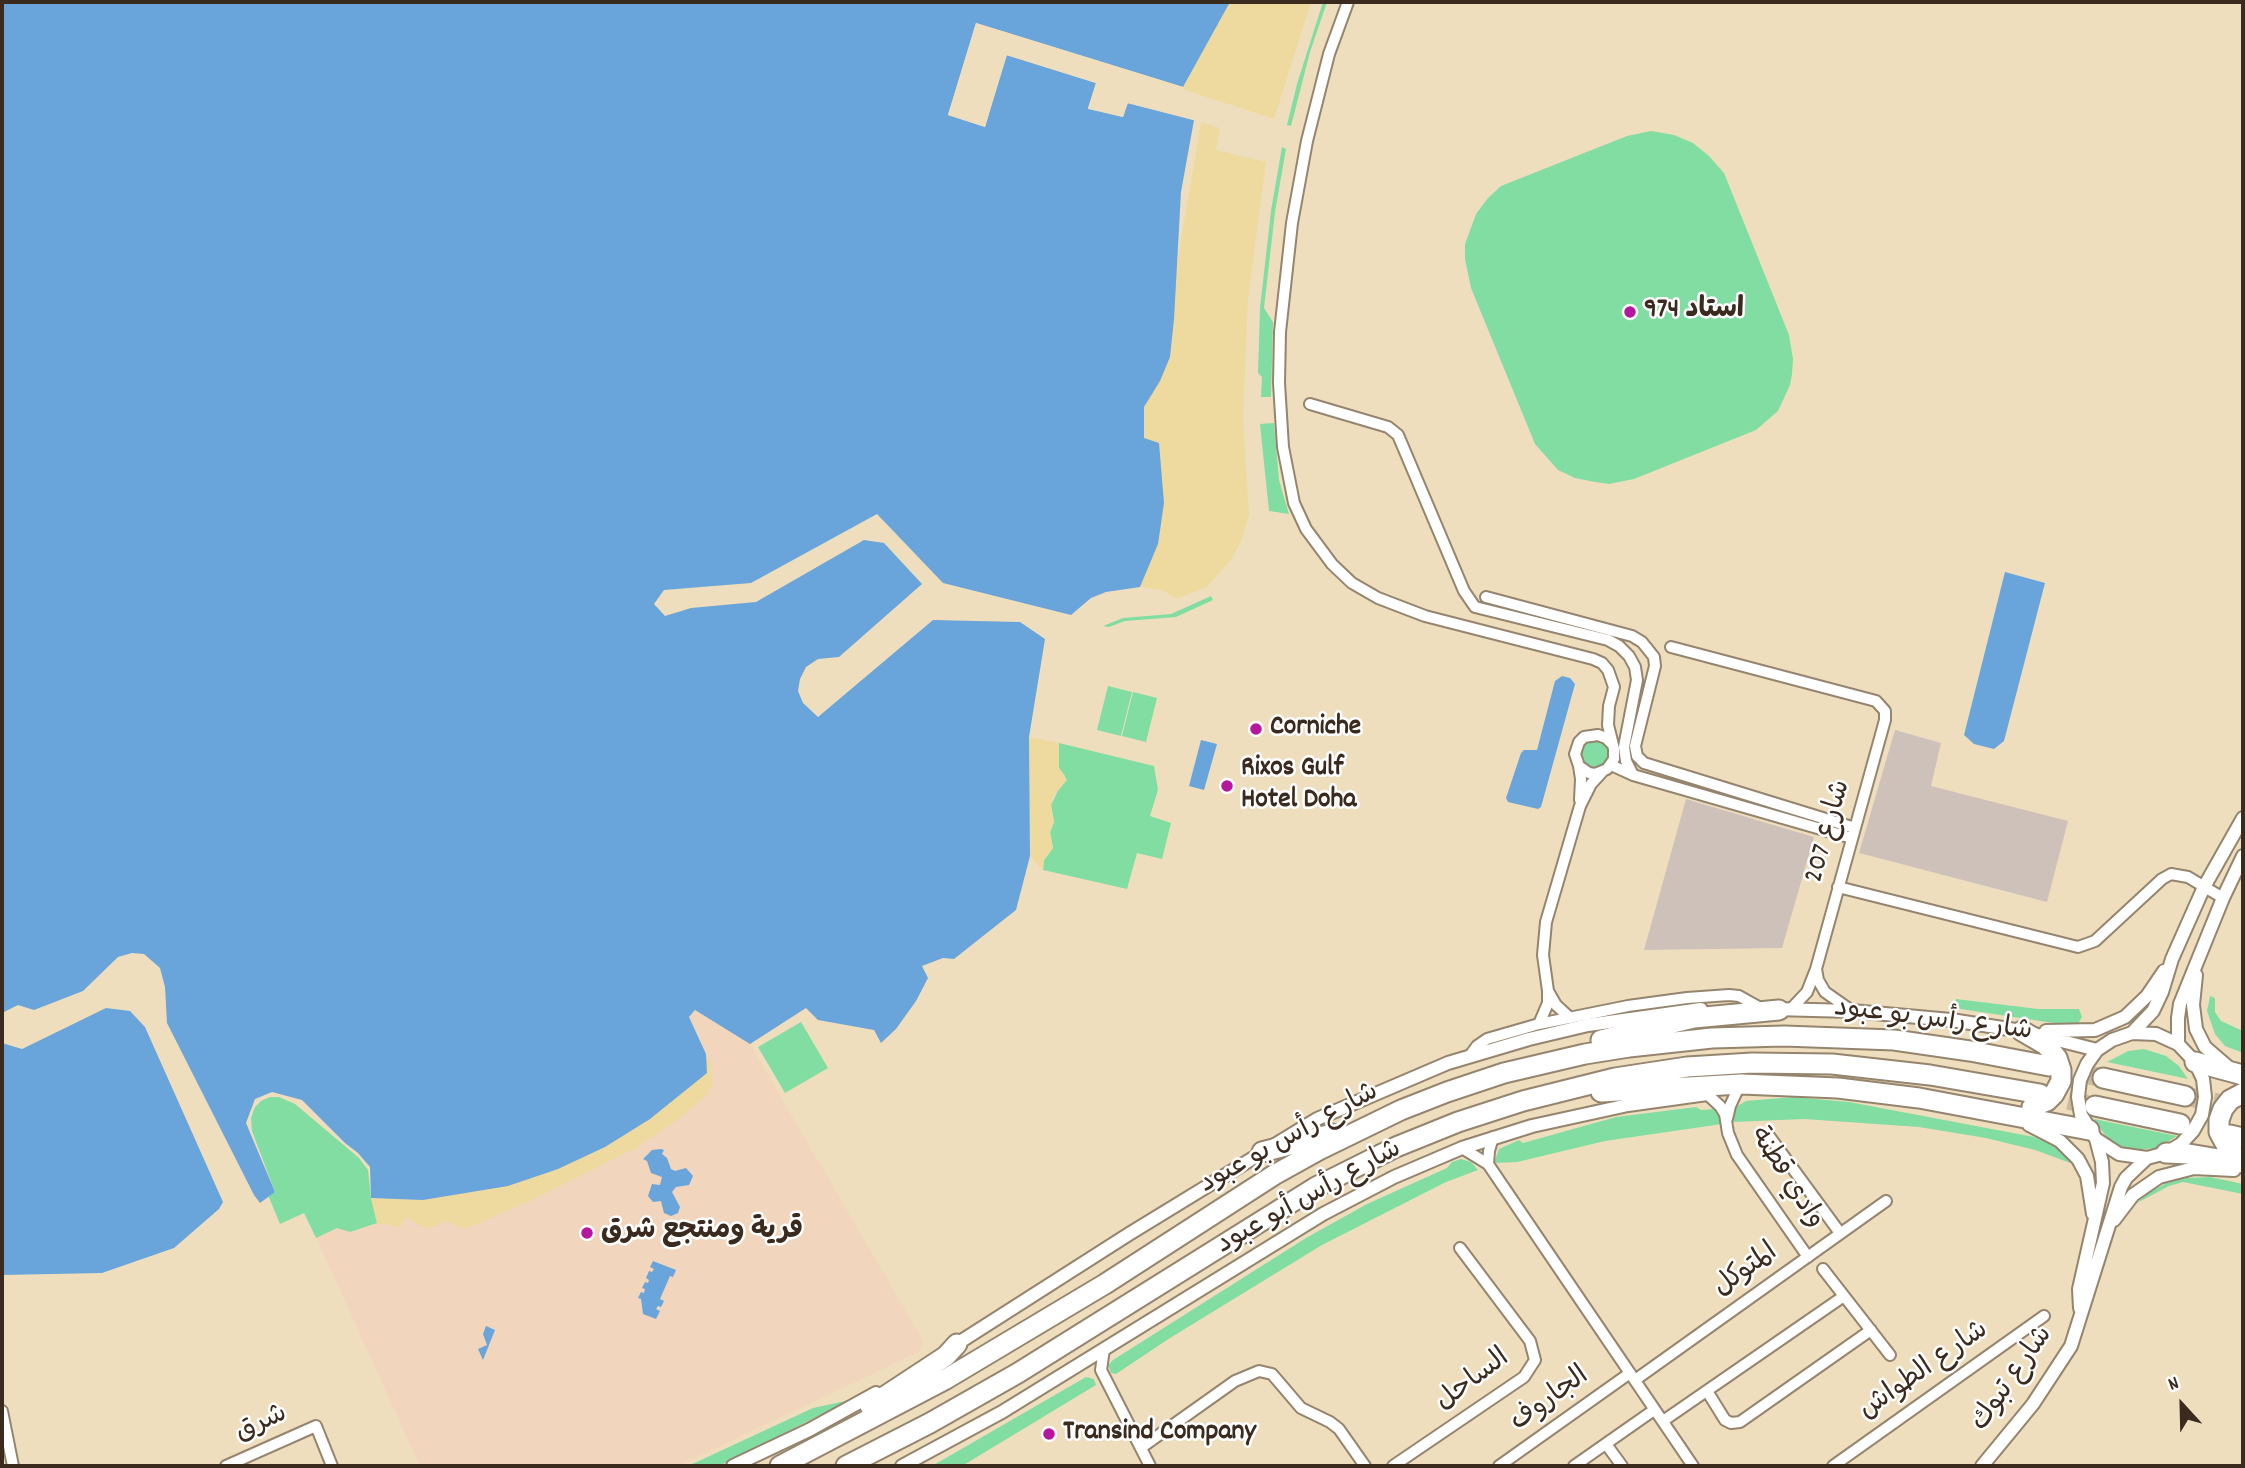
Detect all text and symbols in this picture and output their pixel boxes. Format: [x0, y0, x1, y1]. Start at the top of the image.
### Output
place label: استاد 974 [1644, 295, 1744, 329]
marker: استاد 974 [1622, 304, 1638, 320]
place label: Corniche [1270, 712, 1361, 746]
marker: Corniche [1248, 721, 1264, 737]
place label: Rixos Gulf Hotel Doha [1241, 753, 1356, 819]
street label: شارع 207 [1799, 777, 1861, 887]
marker: Rixos Gulf Hotel Doha [1219, 778, 1235, 794]
street label: شارع رأس بو عبود [1832, 993, 2034, 1051]
street label: شارع رأس بو عبود [1195, 1077, 1385, 1203]
street label: وادي قطنة [1740, 1122, 1830, 1236]
street label: شارع رأس أبو عبود [1212, 1134, 1408, 1264]
place label: قرية ومنتجع شرق [601, 1216, 803, 1250]
marker: قرية ومنتجع شرق [579, 1225, 595, 1241]
street label: المتوكل [1708, 1237, 1786, 1307]
street label: شارع الطواش [1854, 1315, 1996, 1429]
street label: شارع تبوك [1966, 1321, 2062, 1439]
street label: الساحل [1430, 1343, 1518, 1421]
street label: الجاروف [1505, 1361, 1597, 1441]
north arrow [2147, 1370, 2217, 1440]
text: N [2165, 1371, 2183, 1399]
street label: شرق [231, 1399, 293, 1451]
place label: Transind Company [1063, 1417, 1256, 1451]
marker: Transind Company [1041, 1426, 1057, 1442]

